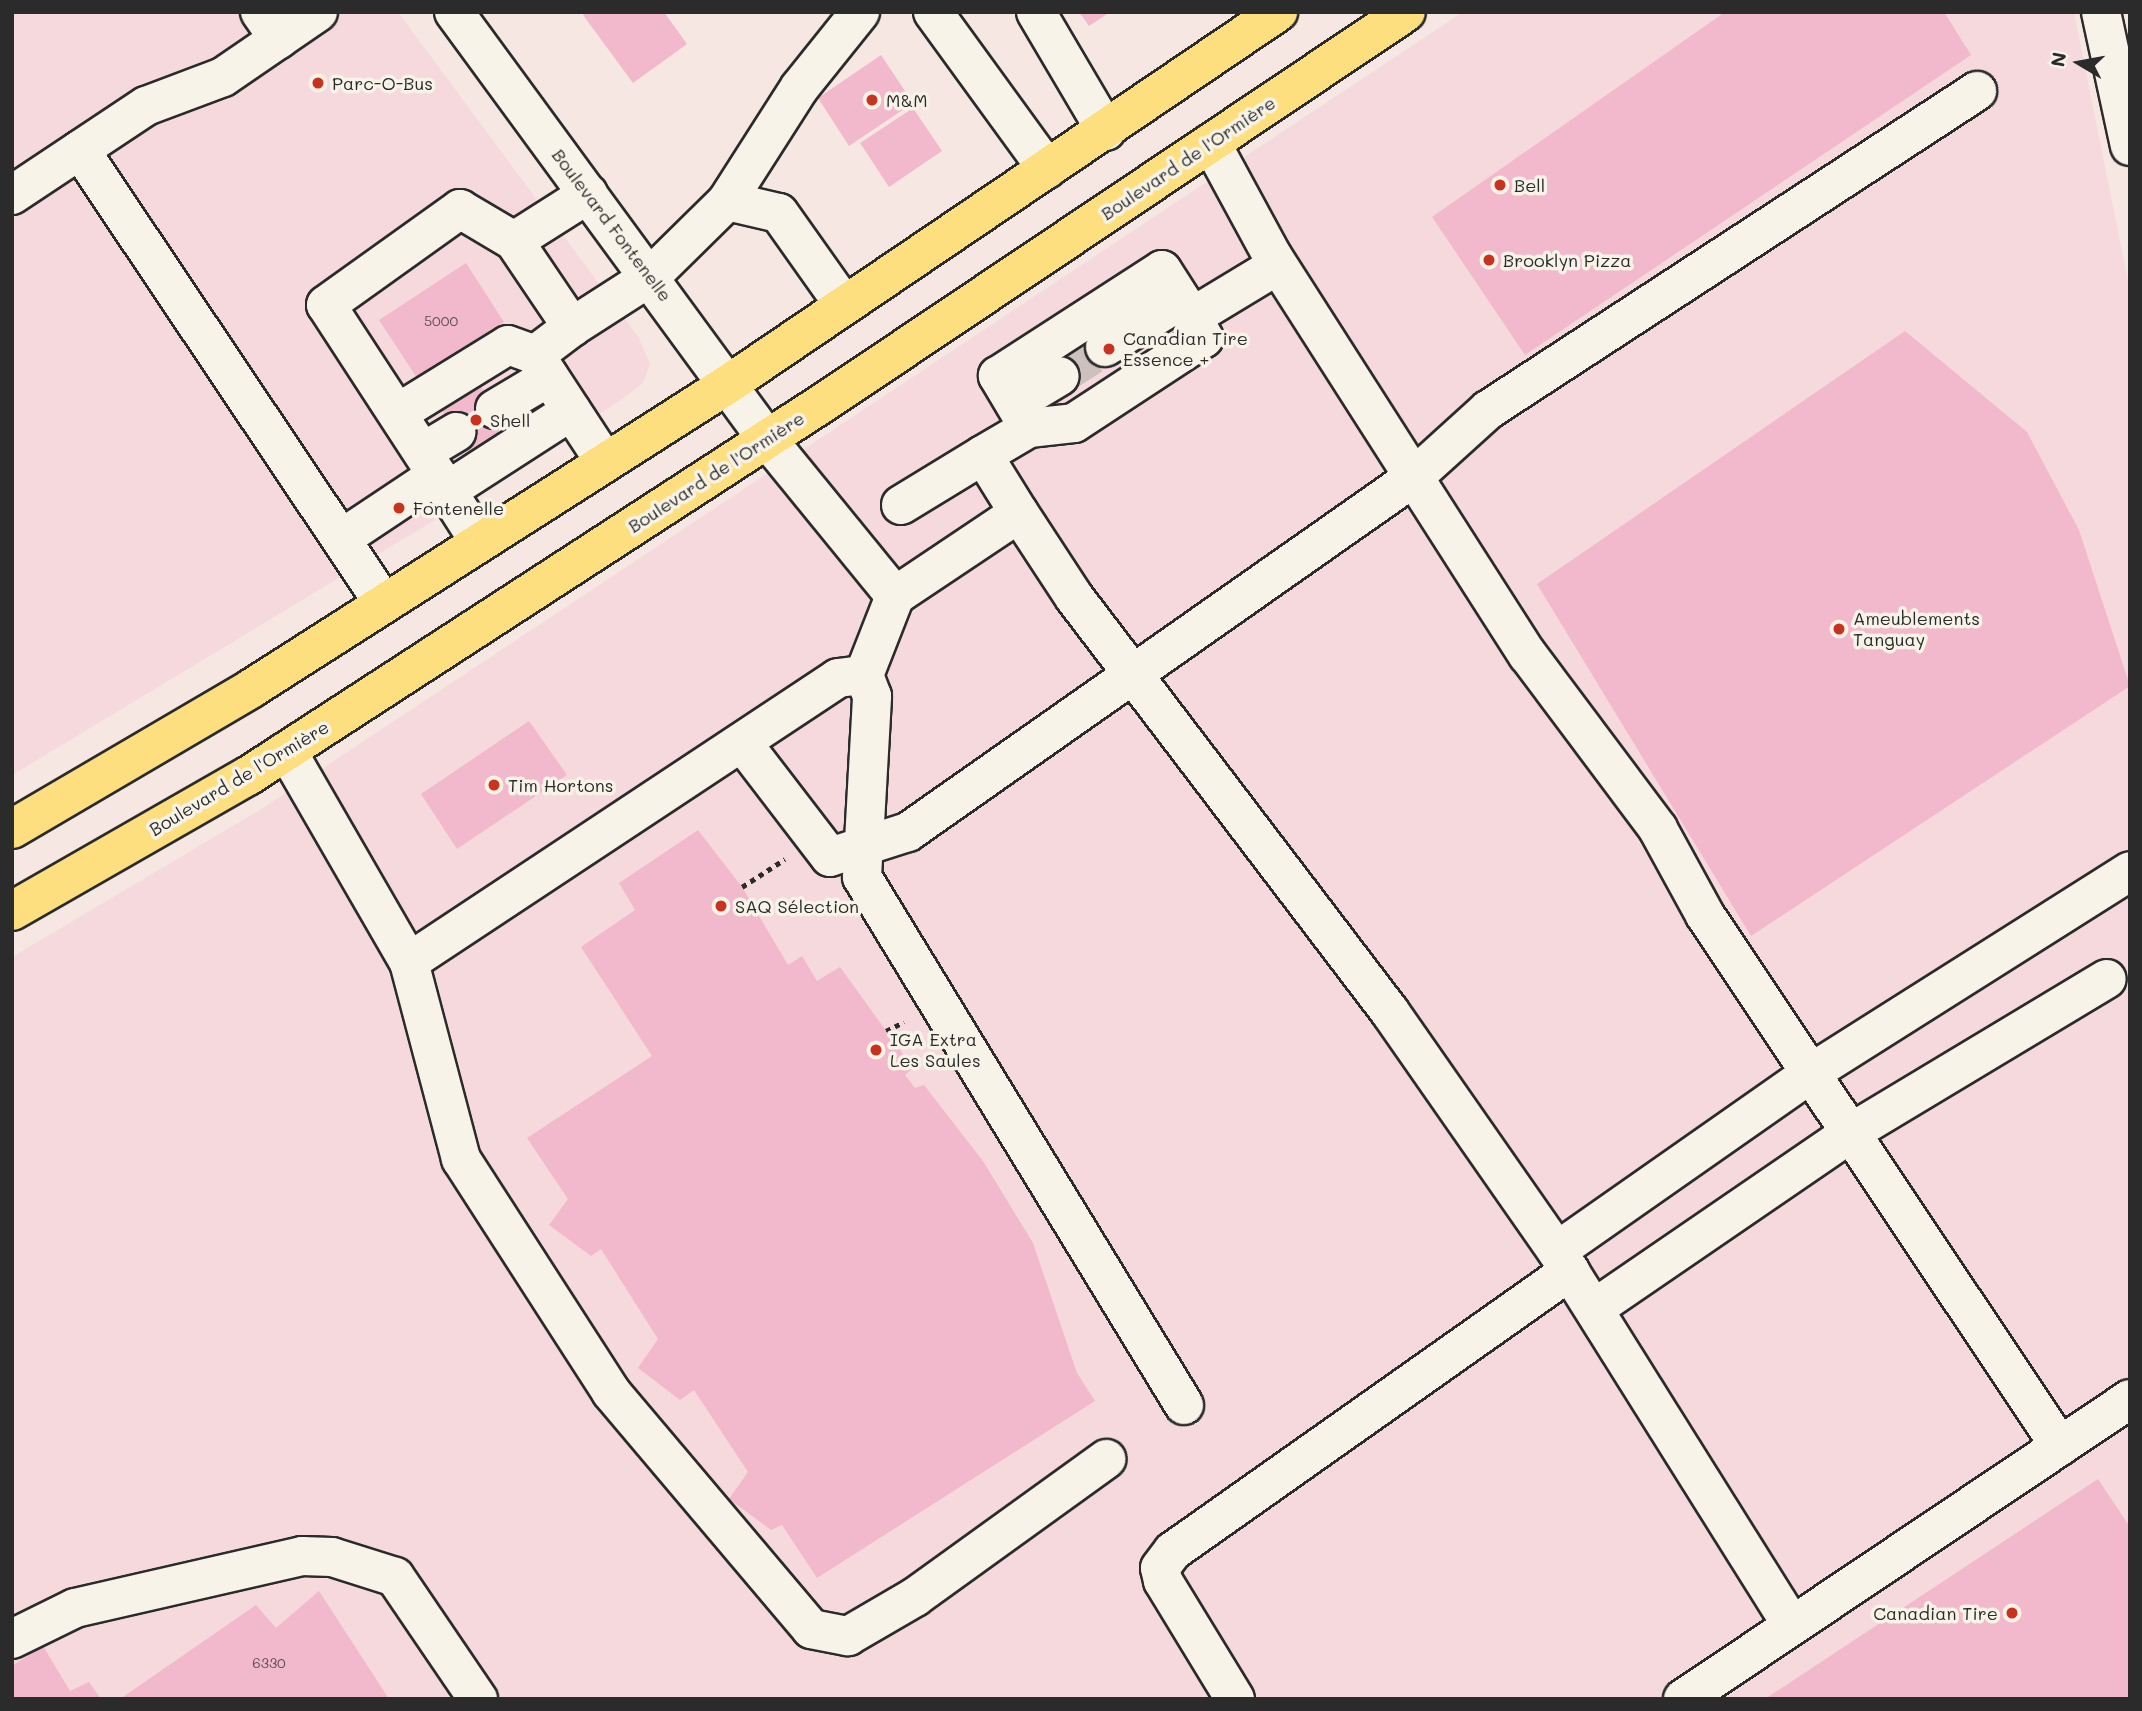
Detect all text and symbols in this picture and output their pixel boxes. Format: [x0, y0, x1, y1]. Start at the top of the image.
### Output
north arrow [2044, 28, 2114, 98]
text: N [2044, 50, 2071, 69]
place label: Parc-O-Bus [332, 72, 433, 94]
marker: Parc-O-Bus [310, 75, 326, 91]
place label: M&M [886, 89, 928, 111]
marker: M&M [864, 92, 880, 108]
street label: Boulevard de l'Ormière [1097, 92, 1279, 224]
street label: Boulevard Fontenelle [548, 144, 676, 306]
place label: Bell [1514, 174, 1545, 196]
marker: Bell [1492, 177, 1508, 193]
place label: Brooklyn Pizza [1503, 249, 1632, 271]
marker: Brooklyn Pizza [1481, 252, 1497, 268]
house number: 5000 [424, 313, 458, 329]
place label: Canadian Tire Essence + [1123, 328, 1248, 370]
marker: Canadian Tire Essence + [1101, 341, 1117, 357]
street label: Boulevard de l'Ormière [624, 407, 808, 537]
place label: Shell [490, 409, 530, 431]
marker: Shell [468, 412, 484, 428]
place label: Fontenelle [413, 497, 504, 519]
marker: Fontenelle [391, 500, 407, 516]
place label: Ameublements Tanguay [1853, 608, 1980, 650]
marker: Ameublements Tanguay [1831, 621, 1847, 637]
street label: Boulevard de l'Ormière [145, 716, 333, 840]
place label: Tim Hortons [508, 774, 613, 796]
marker: Tim Hortons [486, 777, 502, 793]
place label: SAQ Sélection [735, 895, 859, 917]
marker: SAQ Sélection [713, 898, 729, 914]
place label: IGA Extra Les Saules [890, 1029, 981, 1072]
marker: IGA Extra Les Saules [868, 1042, 884, 1058]
place label: Canadian Tire [1873, 1602, 1998, 1624]
marker: Canadian Tire [2004, 1605, 2020, 1621]
house number: 6330 [252, 1655, 286, 1671]

